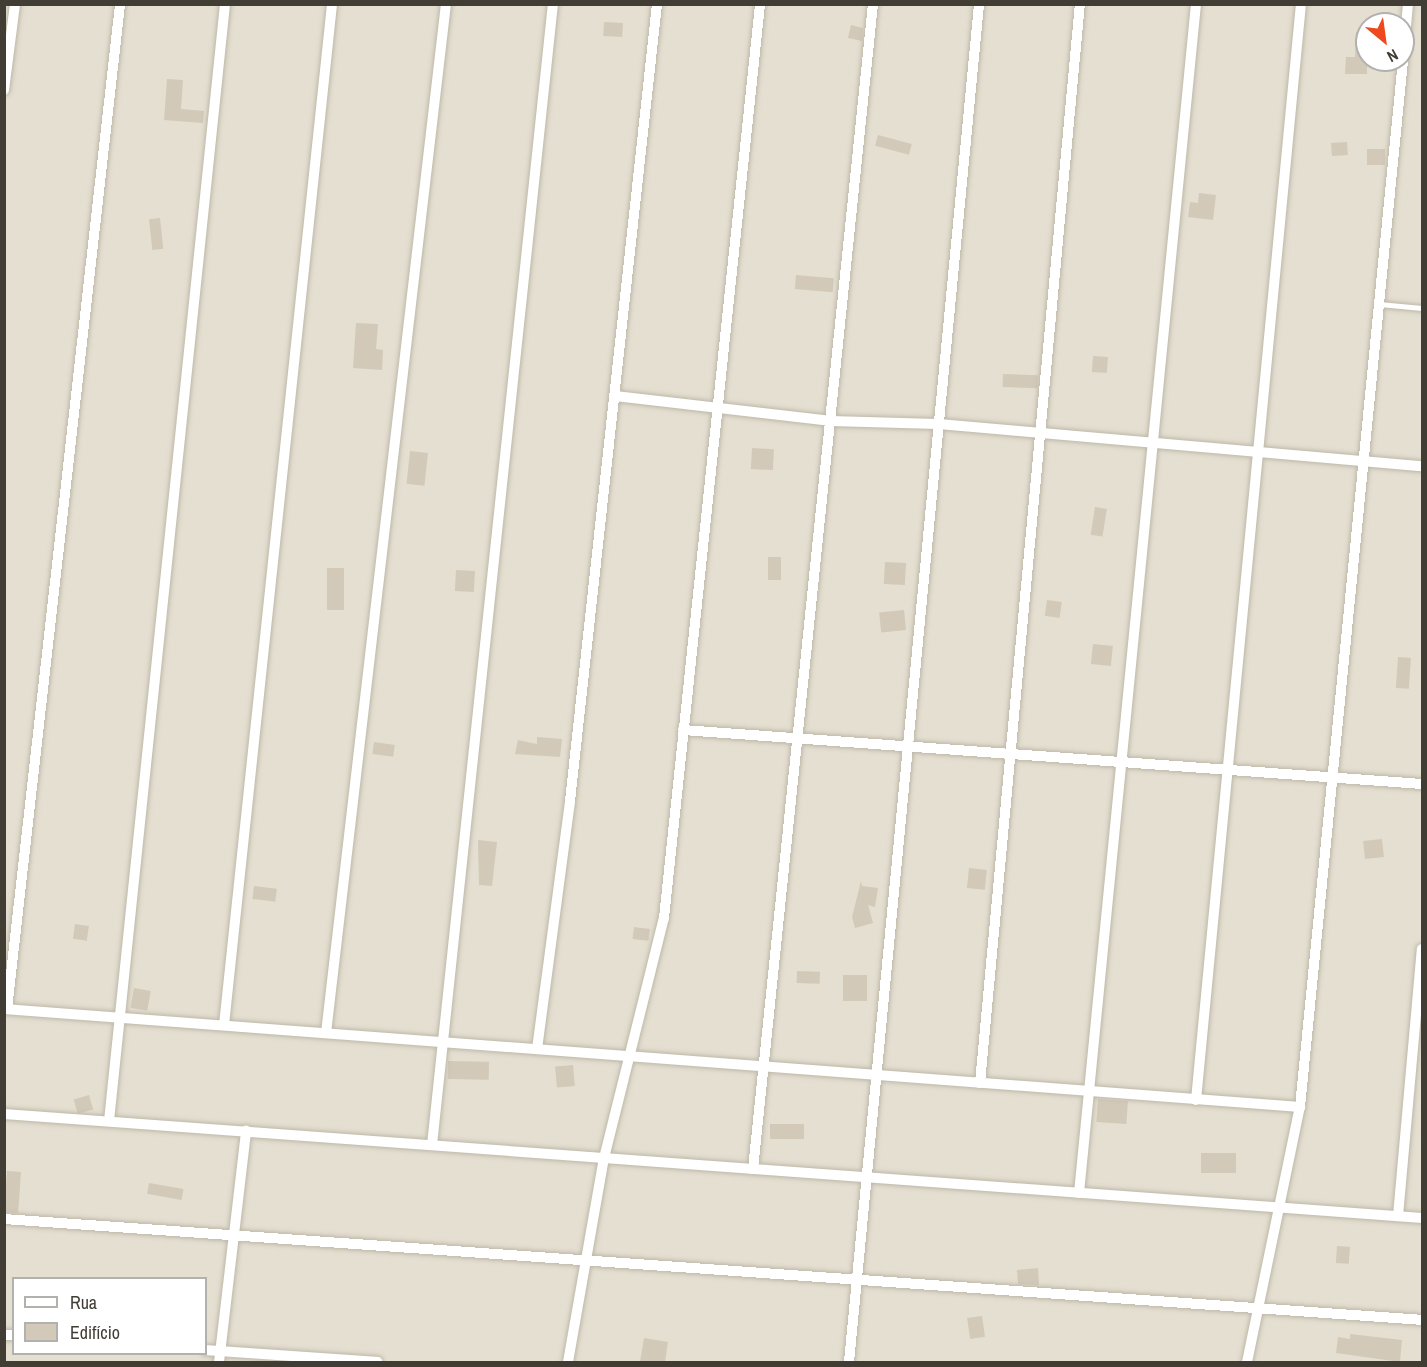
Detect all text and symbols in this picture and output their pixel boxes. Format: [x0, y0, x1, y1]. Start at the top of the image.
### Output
north arrow [1355, 12, 1415, 72]
text: N [1383, 44, 1402, 68]
legend [12, 1277, 207, 1355]
text: Rua [70, 1290, 97, 1315]
text: Edifício [70, 1320, 120, 1345]

